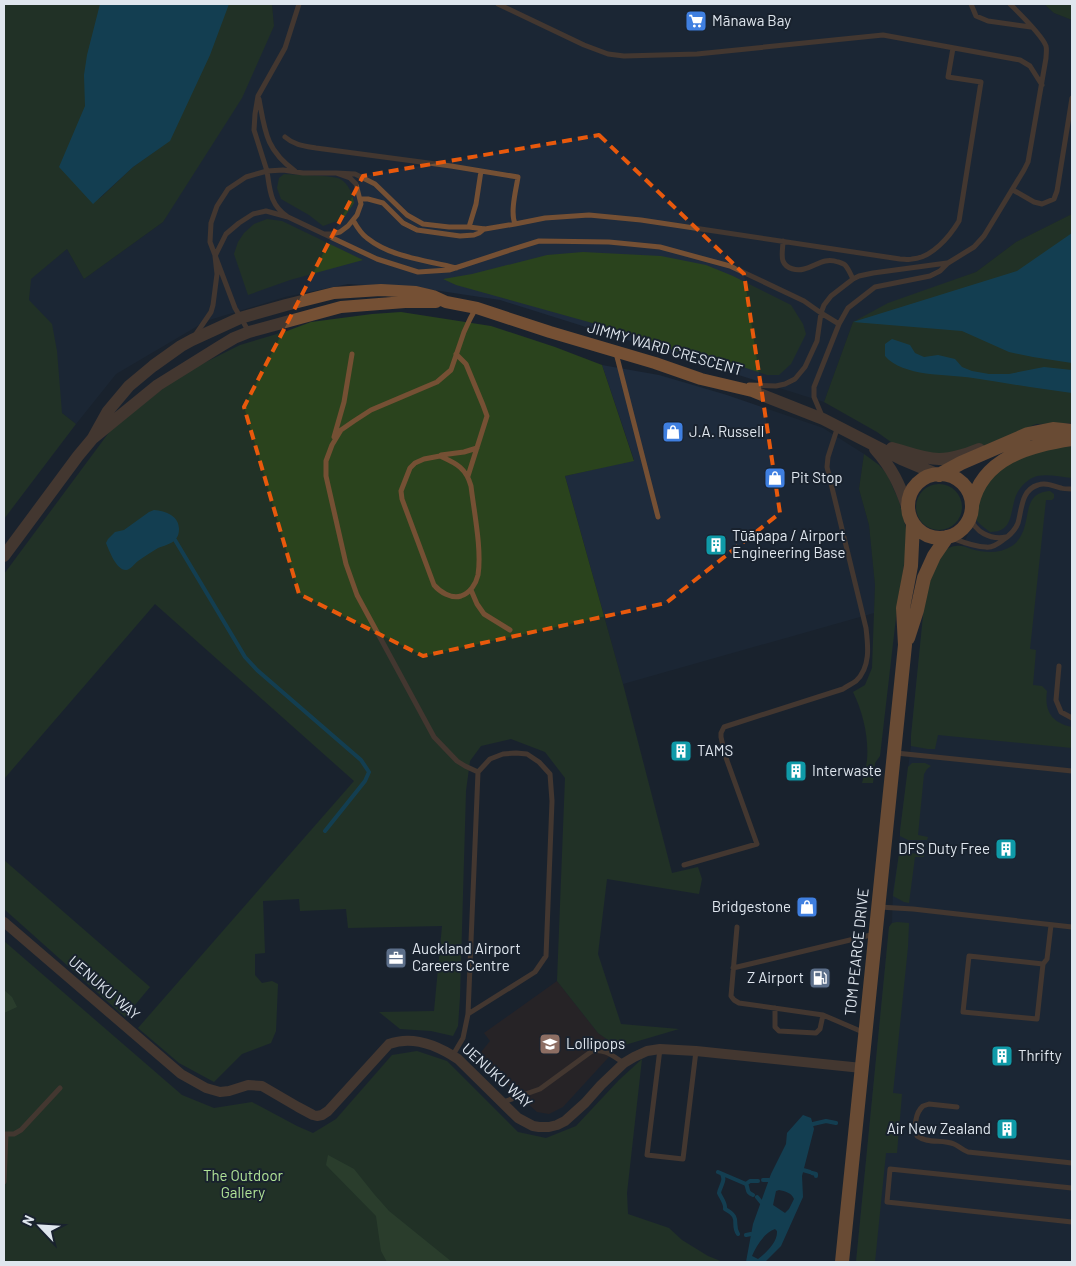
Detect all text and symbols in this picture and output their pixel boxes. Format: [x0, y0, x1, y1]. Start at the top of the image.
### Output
supermarket icon: Mānawa Bay [684, 9, 708, 33]
place label: Mānawa Bay [712, 11, 791, 29]
street label: JIMMY WARD CRESCENT [586, 317, 745, 379]
shop icon: J.A. Russell [661, 420, 685, 444]
place label: J.A. Russell [689, 422, 764, 440]
shop icon: Pit Stop [763, 466, 787, 490]
place label: Pit Stop [791, 468, 843, 486]
place label: Tūāpapa / Airport Engineering Base [732, 526, 846, 561]
building icon: Tūāpapa / Airport Engineering Base [704, 533, 728, 557]
building icon: TAMS [669, 739, 693, 763]
place label: TAMS [697, 741, 733, 759]
building icon: Interwaste [784, 759, 808, 783]
place label: Interwaste [812, 761, 882, 779]
building icon: DFS Duty Free [994, 837, 1018, 861]
place label: DFS Duty Free [898, 839, 990, 857]
street label: TOM PEARCE DRIVE [840, 887, 872, 1017]
shop icon: Bridgestone [795, 895, 819, 919]
place label: Bridgestone [712, 897, 791, 915]
place label: Auckland Airport Careers Centre [412, 939, 521, 974]
office icon: Auckland Airport Careers Centre [384, 946, 408, 970]
street label: UENUKU WAY [65, 951, 144, 1023]
fuel station icon: Z Airport [808, 966, 832, 990]
place label: Z Airport [747, 968, 804, 986]
school or university icon: Lollipops [538, 1032, 562, 1056]
place label: Lollipops [566, 1034, 625, 1052]
street label: UENUKU WAY [459, 1039, 537, 1112]
building icon: Thrifty [990, 1044, 1014, 1068]
place label: Thrifty [1018, 1046, 1062, 1064]
building icon: Air New Zealand [995, 1117, 1019, 1141]
place label: Air New Zealand [887, 1119, 991, 1137]
park label: The Outdoor Gallery [203, 1166, 284, 1201]
north arrow [15, 1201, 65, 1251]
text: N [18, 1212, 37, 1228]

